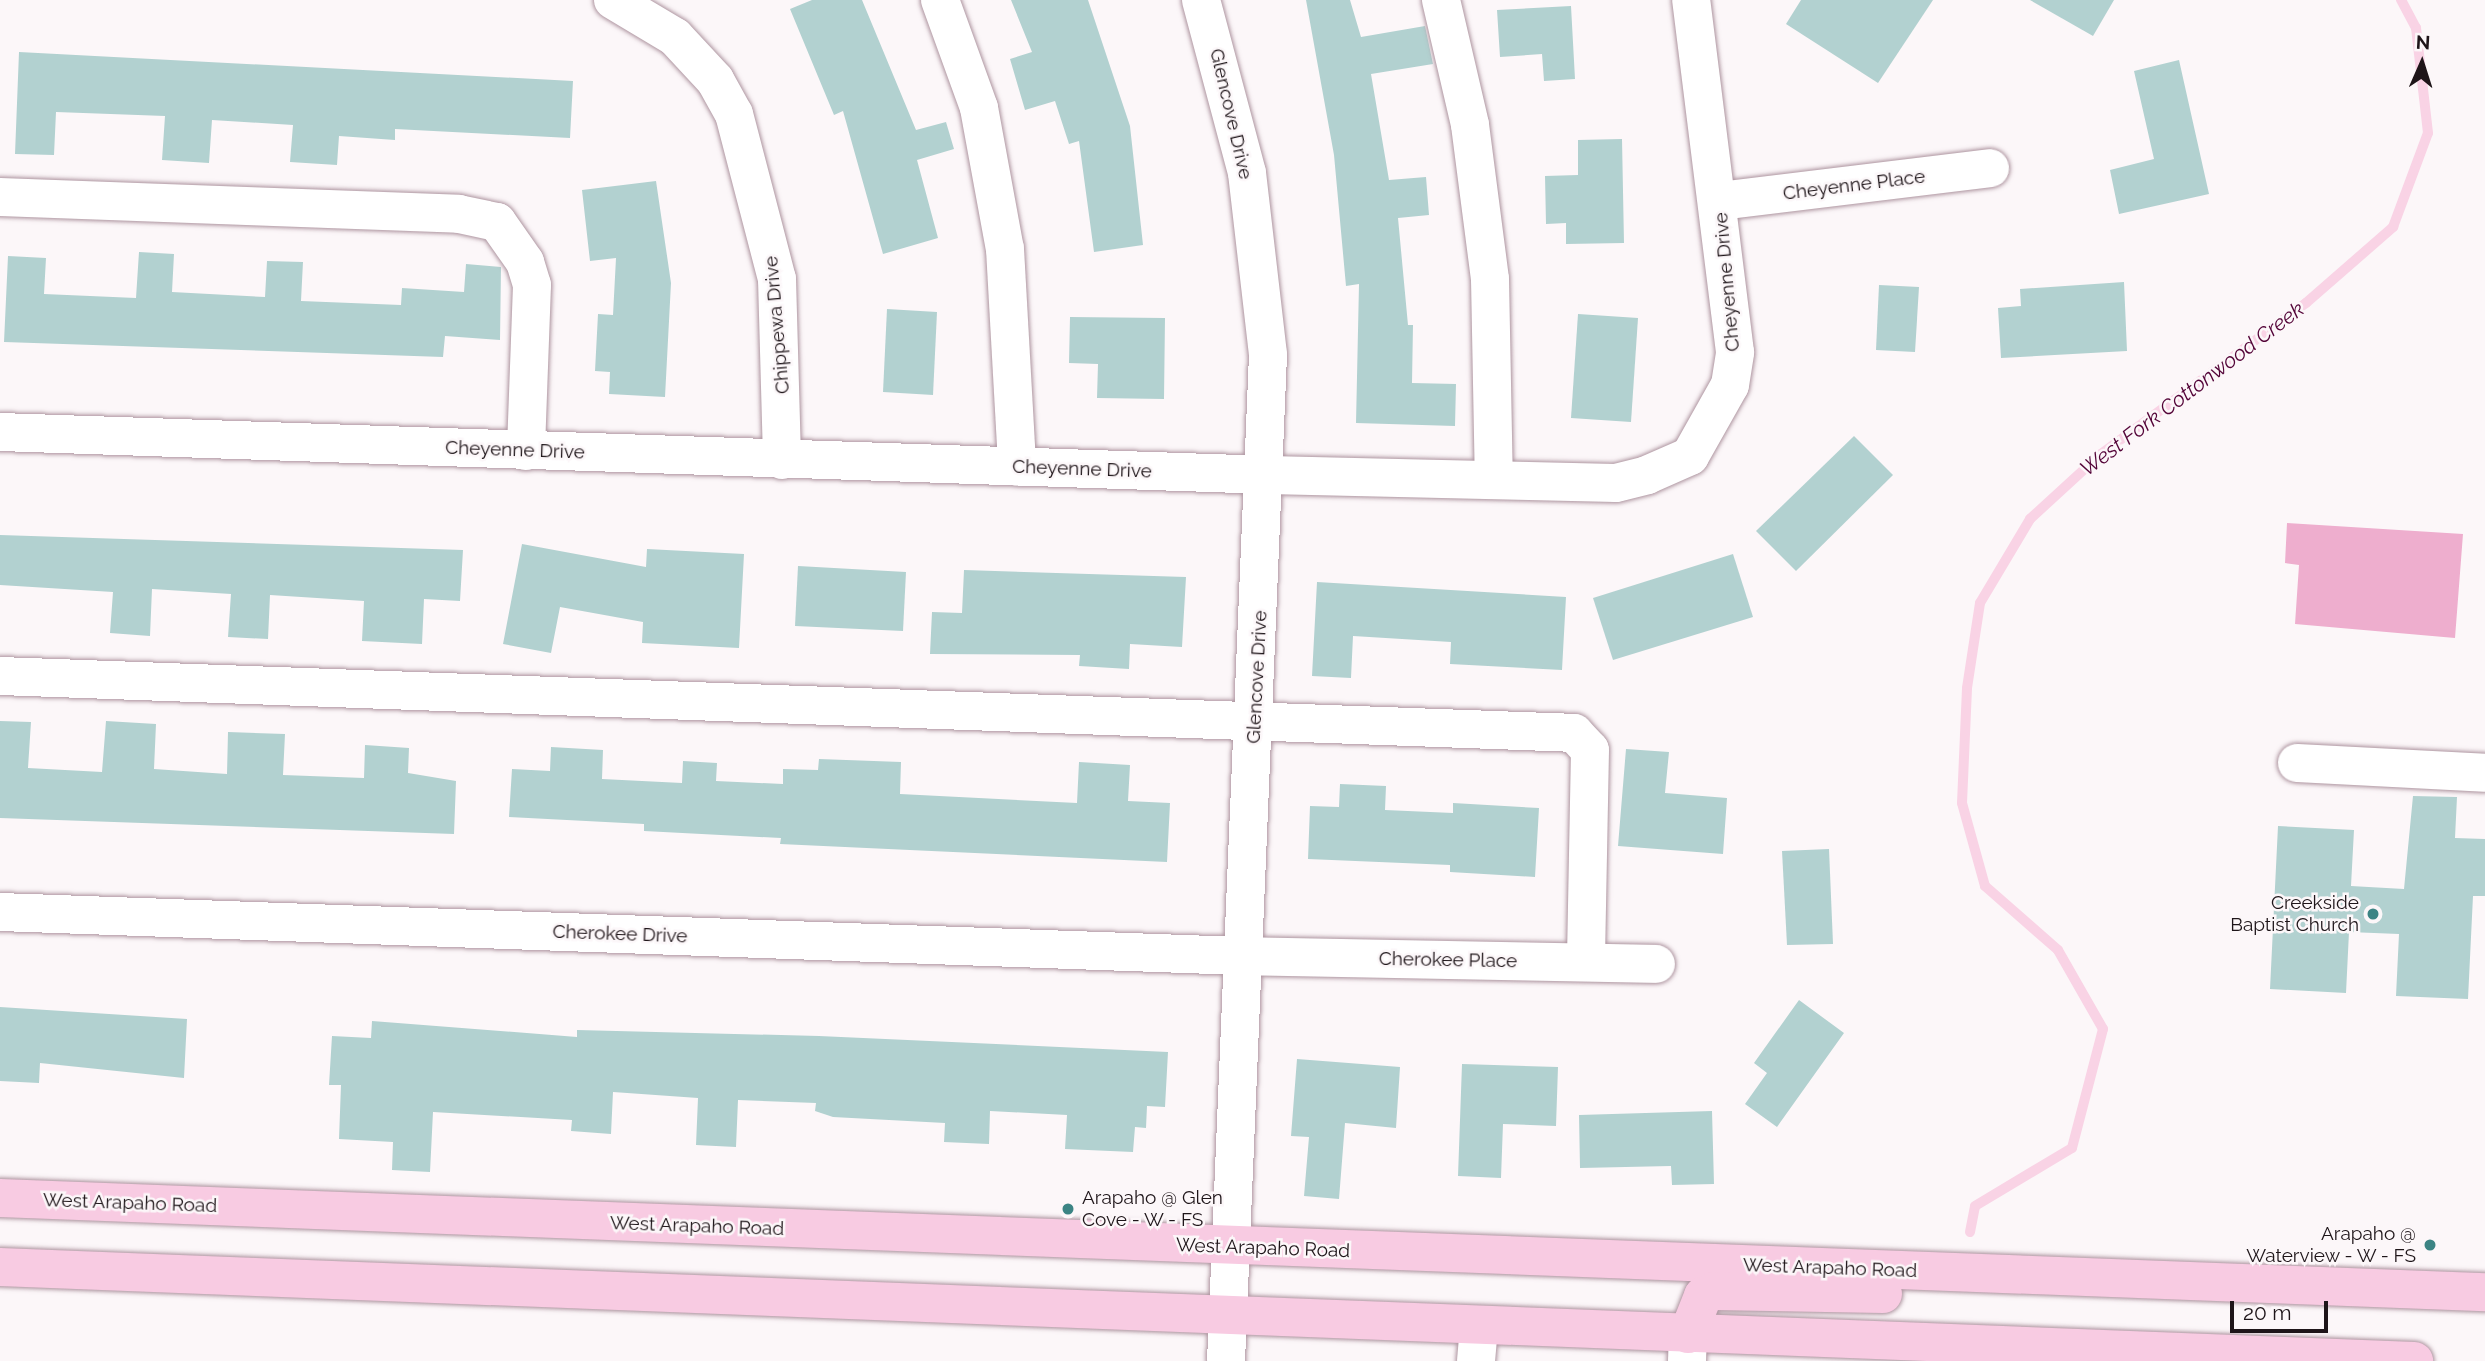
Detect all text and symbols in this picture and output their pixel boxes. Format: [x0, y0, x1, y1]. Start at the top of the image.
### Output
north arrow [2387, 28, 2457, 98]
text: N [2415, 31, 2431, 53]
street label: Glencove Drive [1205, 46, 1257, 182]
street label: Cheyenne Place [1782, 165, 1926, 205]
street label: Cheyenne Drive [1710, 211, 1744, 353]
street label: Chippewa Drive [760, 255, 794, 395]
water label: West Fork Cottonwood Creek [2075, 296, 2309, 482]
street label: Cheyenne Drive [445, 436, 585, 464]
street label: Cheyenne Drive [1012, 455, 1152, 483]
street label: Glencove Drive [1242, 610, 1272, 744]
place label: Creekside Baptist Church [2230, 892, 2359, 936]
marker: Creekside Baptist Church [2365, 906, 2381, 922]
street label: Cherokee Drive [552, 920, 688, 948]
street label: Cherokee Place [1379, 947, 1517, 973]
place label: Arapaho @ Glen Cove - W - FS [1082, 1187, 1223, 1231]
street label: West Arapaho Road [42, 1189, 218, 1217]
marker: Arapaho @ Glen Cove - W - FS [1060, 1201, 1076, 1217]
street label: West Arapaho Road [609, 1212, 785, 1240]
place label: Arapaho @ Waterview - W - FS [2245, 1223, 2416, 1267]
street label: West Arapaho Road [1175, 1234, 1351, 1262]
marker: Arapaho @ Waterview - W - FS [2422, 1237, 2438, 1253]
street label: West Arapaho Road [1742, 1254, 1918, 1282]
scale bar [2233, 1288, 2331, 1332]
text: 20 m [2243, 1300, 2291, 1325]

